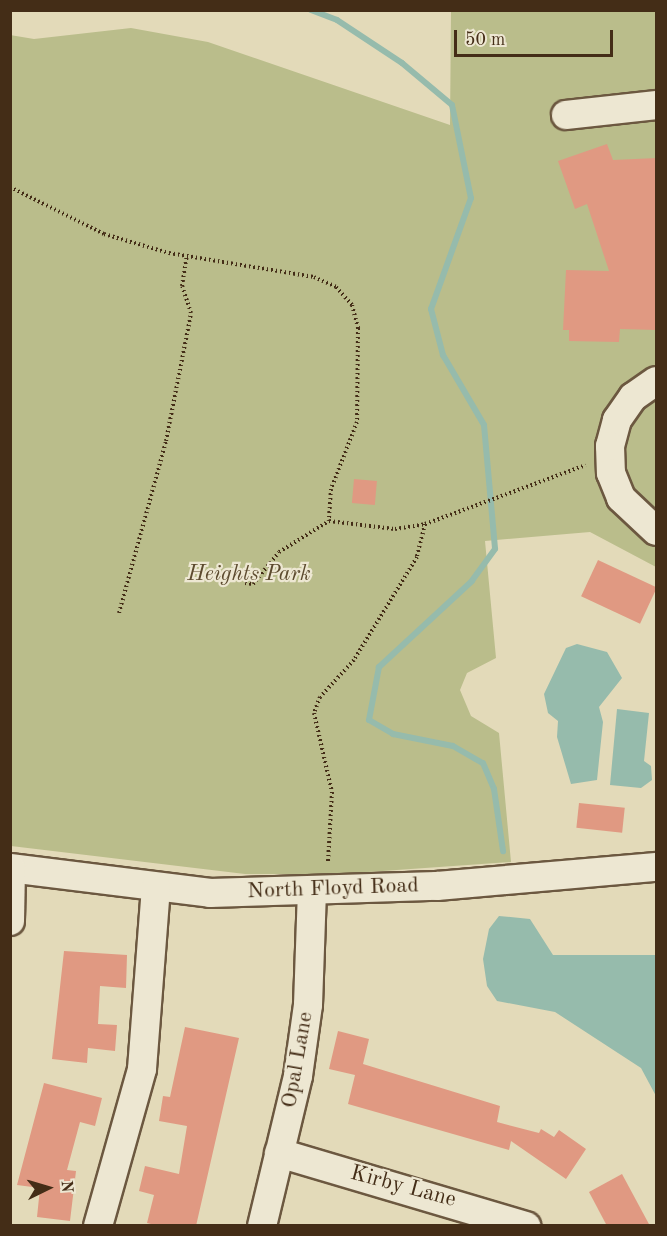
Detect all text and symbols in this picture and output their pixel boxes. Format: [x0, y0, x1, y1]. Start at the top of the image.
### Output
scale bar [457, 18, 616, 56]
text: 50 m [465, 31, 505, 49]
park label: Heights Park [187, 562, 311, 588]
street label: North Floyd Road [247, 873, 419, 905]
street label: Opal Lane [277, 1010, 319, 1110]
north arrow [18, 1158, 78, 1218]
street label: Kirby Lane [347, 1160, 459, 1214]
text: N [57, 1180, 74, 1193]

